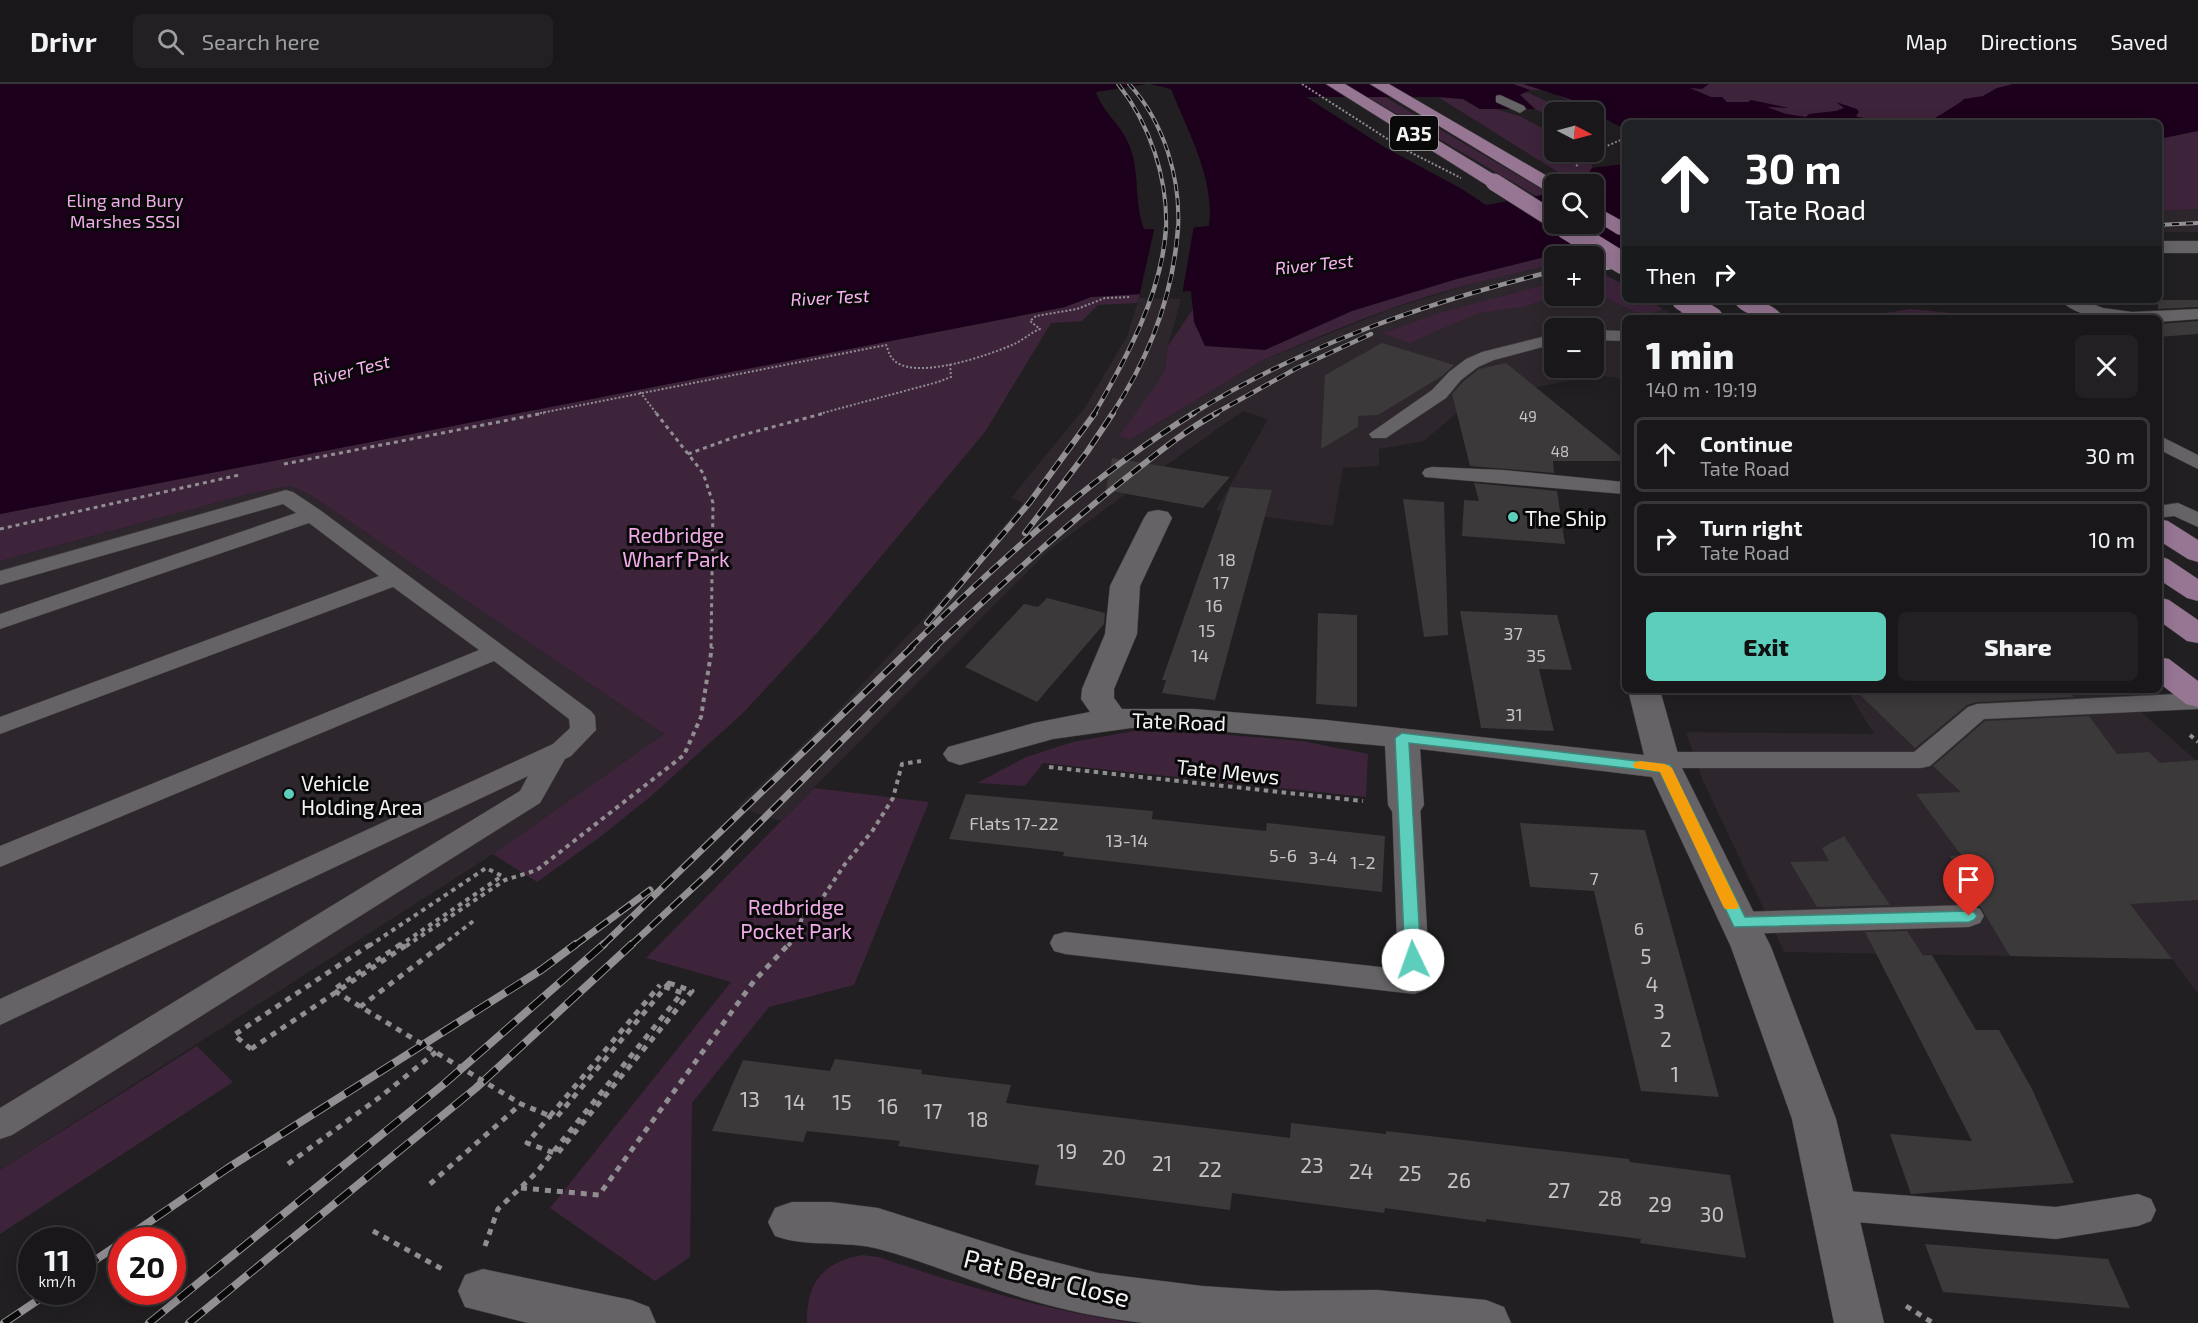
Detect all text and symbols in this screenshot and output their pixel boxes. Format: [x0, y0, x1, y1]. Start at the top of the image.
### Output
search box [133, 14, 553, 68]
text: Drivr [30, 24, 97, 58]
icon: search [154, 25, 187, 58]
text: Search here [202, 28, 320, 54]
text: Map [1905, 29, 1948, 54]
text: Directions [1981, 29, 2077, 54]
text: Saved [2110, 29, 2168, 54]
north arrow [1544, 102, 1604, 162]
map controls [1544, 102, 1604, 378]
road number: A35 [1390, 116, 1438, 150]
text: 30 m [1745, 142, 1841, 192]
icon: ahead [1646, 144, 1724, 222]
button: search [1544, 174, 1604, 234]
park label: Eling and Bury Marshes SSSI [66, 189, 184, 232]
text: Tate Road [1745, 193, 1866, 225]
button: + [1544, 246, 1604, 306]
water label: River Test [1273, 249, 1355, 279]
icon: right [1708, 258, 1741, 291]
text: Then [1646, 262, 1696, 288]
water label: River Test [790, 284, 870, 310]
button: − [1544, 318, 1604, 378]
text: 1 min [1646, 333, 1734, 376]
button: close [2075, 335, 2138, 398]
water label: River Test [310, 350, 392, 390]
text: 140 m · 19:19 [1646, 377, 1757, 401]
house number: 49 [1519, 407, 1537, 425]
text: Continue [1700, 430, 1793, 456]
icon: ahead [1649, 438, 1682, 471]
house number: 48 [1551, 442, 1569, 460]
text: 30 m [2085, 442, 2135, 468]
text: Tate Road [1700, 456, 1790, 480]
place label: The Ship [1525, 505, 1607, 530]
marker: The Ship [1506, 510, 1520, 524]
text: Turn right [1700, 514, 1802, 540]
park label: Redbridge Wharf Park [622, 522, 730, 571]
icon: right [1649, 522, 1682, 555]
text: 10 m [2089, 526, 2135, 552]
text: Tate Road [1700, 540, 1790, 564]
house number: 18 [1218, 548, 1236, 570]
house number: 17 [1213, 571, 1229, 593]
house number: 16 [1205, 594, 1223, 616]
button: Exit [1646, 612, 1886, 681]
button: Share [1898, 612, 2138, 681]
house number: 15 [1199, 619, 1215, 641]
house number: 37 [1503, 622, 1523, 644]
house number: 14 [1191, 644, 1209, 666]
house number: 35 [1526, 644, 1546, 666]
house number: 31 [1505, 703, 1523, 725]
street label: Tate Road [1132, 707, 1226, 735]
street label: Tate Mews [1175, 753, 1281, 789]
place label: Vehicle Holding Area [301, 770, 423, 819]
marker: Vehicle Holding Area [282, 787, 296, 801]
house number: Flats 17-22 [969, 812, 1059, 834]
house number: 13-14 [1106, 829, 1148, 851]
house number: 5-6 [1269, 844, 1297, 866]
house number: 3-4 [1308, 846, 1338, 868]
house number: 1-2 [1350, 851, 1376, 873]
pin [1943, 854, 1994, 916]
icon: arrive [1952, 863, 1985, 896]
house number: 7 [1589, 867, 1599, 889]
park label: Redbridge Pocket Park [740, 894, 852, 943]
house number: 6 [1634, 917, 1644, 939]
position arrow [1381, 928, 1445, 992]
house number: 5 [1640, 943, 1652, 968]
house number: 4 [1646, 971, 1658, 996]
house number: 3 [1653, 998, 1665, 1023]
house number: 2 [1660, 1026, 1672, 1051]
house number: 1 [1671, 1061, 1679, 1086]
house number: 13 [740, 1086, 760, 1111]
house number: 14 [784, 1089, 806, 1114]
house number: 15 [832, 1089, 852, 1114]
house number: 16 [878, 1093, 898, 1118]
house number: 17 [923, 1098, 943, 1123]
house number: 18 [967, 1106, 989, 1131]
house number: 19 [1057, 1138, 1077, 1163]
house number: 20 [1102, 1144, 1126, 1169]
house number: 21 [1152, 1150, 1172, 1175]
house number: 23 [1300, 1152, 1324, 1177]
house number: 22 [1198, 1156, 1222, 1181]
house number: 24 [1349, 1158, 1373, 1183]
house number: 25 [1398, 1160, 1422, 1185]
house number: 26 [1447, 1167, 1471, 1192]
house number: 27 [1548, 1177, 1571, 1202]
house number: 28 [1598, 1185, 1622, 1210]
house number: 29 [1648, 1191, 1672, 1216]
house number: 30 [1700, 1201, 1724, 1226]
speed limit sign: 20 [108, 1227, 186, 1305]
text: 11 [44, 1241, 70, 1277]
street label: Pat Bear Close [961, 1241, 1133, 1313]
text: km/h [38, 1272, 76, 1290]

